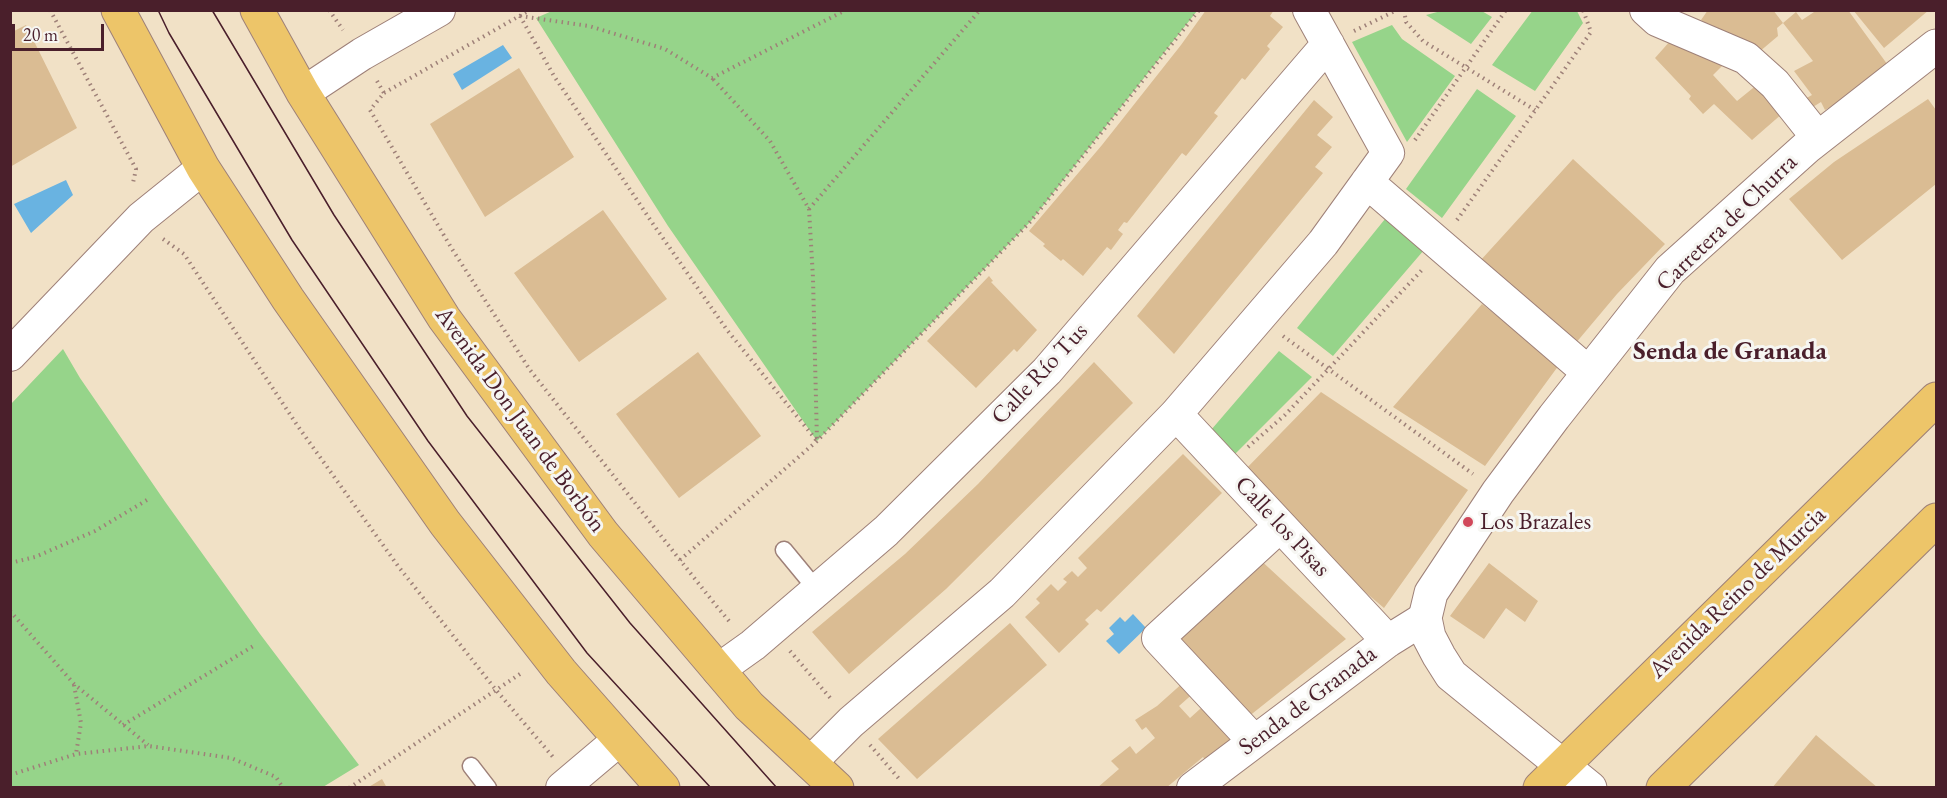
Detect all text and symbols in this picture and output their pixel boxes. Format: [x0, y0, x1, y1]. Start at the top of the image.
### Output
scale bar [15, 12, 106, 50]
text: 20 m [23, 23, 58, 46]
street label: Carretera de Churra [1650, 148, 1804, 298]
street label: Avenida Don Juan de Borbón [428, 302, 612, 538]
street label: Calle Río Tus [986, 317, 1094, 431]
district label: Senda de Granada [1633, 336, 1827, 368]
street label: Calle los Pisas [1228, 471, 1336, 583]
street label: Avenida Reino de Murcia [1644, 501, 1832, 685]
place label: Los Brazales [1480, 508, 1591, 536]
marker: Los Brazales [1461, 515, 1475, 529]
street label: Senda de Granada [1233, 640, 1383, 762]

